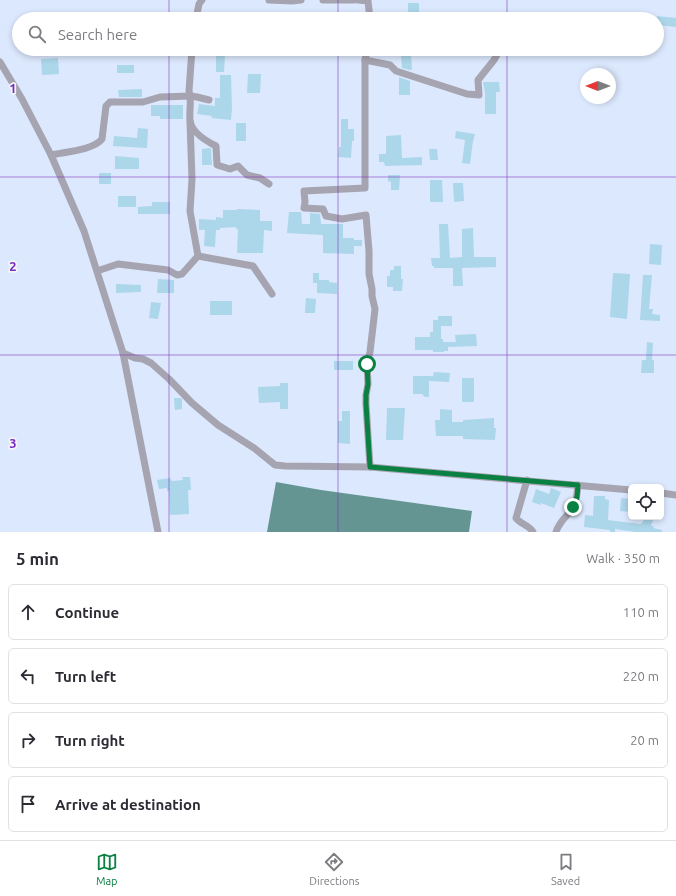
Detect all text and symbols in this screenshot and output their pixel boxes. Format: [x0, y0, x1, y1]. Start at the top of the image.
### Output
search box [12, 12, 664, 56]
icon: search [26, 23, 48, 45]
text: Search here [58, 26, 137, 43]
north arrow [580, 68, 616, 104]
text: 1 [9, 81, 17, 95]
text: 2 [9, 259, 17, 273]
route start [358, 355, 376, 373]
text: 3 [9, 436, 17, 450]
map controls [628, 484, 664, 520]
button: locate [628, 484, 664, 520]
route end [564, 498, 582, 516]
text: 5 min [16, 549, 59, 568]
text: Walk · 350 m [586, 551, 660, 565]
icon: ahead [17, 601, 39, 623]
text: Continue [55, 604, 119, 621]
text: 110 m [623, 605, 659, 619]
icon: left [17, 665, 39, 687]
text: Turn left [55, 668, 116, 685]
text: 220 m [623, 669, 659, 683]
icon: right [17, 729, 39, 751]
text: Turn right [55, 732, 125, 749]
text: 20 m [630, 733, 659, 747]
icon: arrive [17, 793, 39, 815]
text: Arrive at destination [55, 796, 201, 813]
tab: Map [96, 851, 118, 887]
tab: Directions [309, 851, 359, 887]
tab: Saved [551, 851, 580, 887]

